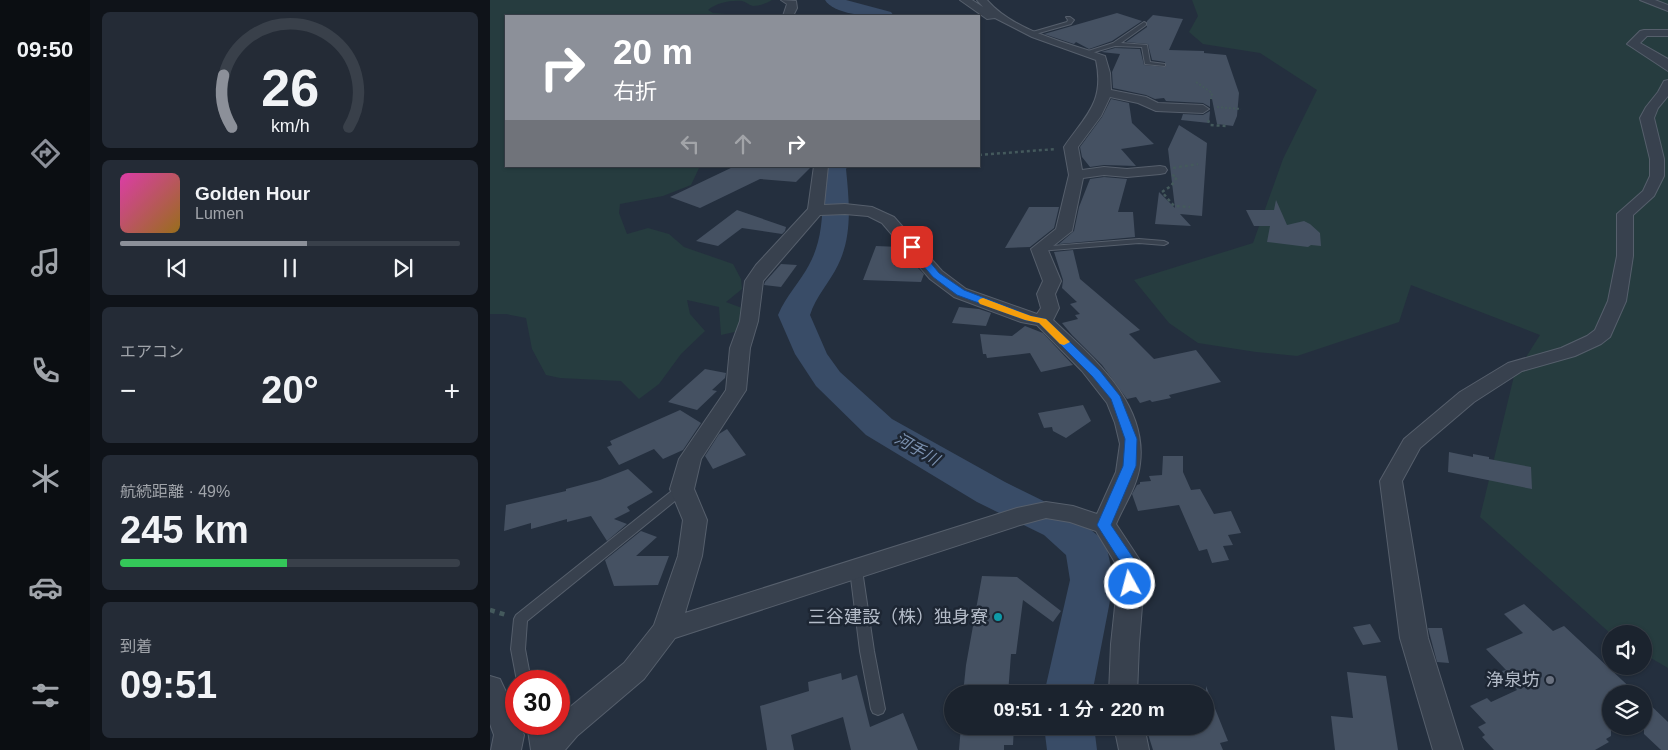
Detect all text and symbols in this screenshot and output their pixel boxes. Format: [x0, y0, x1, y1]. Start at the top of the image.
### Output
text: 20 m [613, 32, 693, 71]
icon: right [530, 35, 595, 100]
text: 09:50 [17, 37, 73, 62]
text: 26 [261, 59, 319, 117]
text: 右折 [613, 79, 657, 104]
text: km/h [271, 116, 309, 136]
icon: left [676, 130, 704, 158]
icon: ahead [729, 130, 757, 158]
icon: right [782, 130, 810, 158]
icon: directions [28, 136, 63, 171]
text: Golden Hour [195, 183, 310, 204]
text: Lumen [195, 205, 244, 222]
pin [891, 226, 933, 268]
icon: arrive [898, 233, 926, 261]
icon: music [28, 245, 63, 280]
icon: previous [163, 254, 191, 282]
icon: pause [276, 254, 304, 282]
icon: next [389, 254, 417, 282]
text: エアコン [120, 343, 184, 360]
icon: phone [28, 353, 63, 388]
text: 20° [261, 369, 319, 411]
text: − [120, 375, 136, 406]
text: + [444, 375, 460, 406]
water label: 河手川 [892, 430, 944, 469]
icon: climate [28, 461, 63, 496]
text: 航続距離 · 49% [120, 483, 230, 500]
text: 245 km [120, 509, 249, 551]
position arrow [1103, 557, 1155, 609]
icon: car [28, 570, 63, 605]
place label: 三谷建設（株）独身寮 [808, 607, 988, 627]
marker: 三谷建設（株）独身寮 [992, 611, 1004, 623]
map controls [1602, 625, 1652, 735]
button: sound [1602, 625, 1652, 675]
text: 到着 [120, 638, 152, 655]
text: 09:51 [120, 664, 217, 706]
speed limit sign: 30 [505, 670, 570, 735]
place label: 浄泉坊 [1486, 670, 1540, 690]
marker: 浄泉坊 [1544, 674, 1556, 686]
icon: filters [28, 678, 63, 713]
button: layers [1602, 685, 1652, 735]
text: 09:51 · 1 分 · 220 m [993, 699, 1165, 720]

